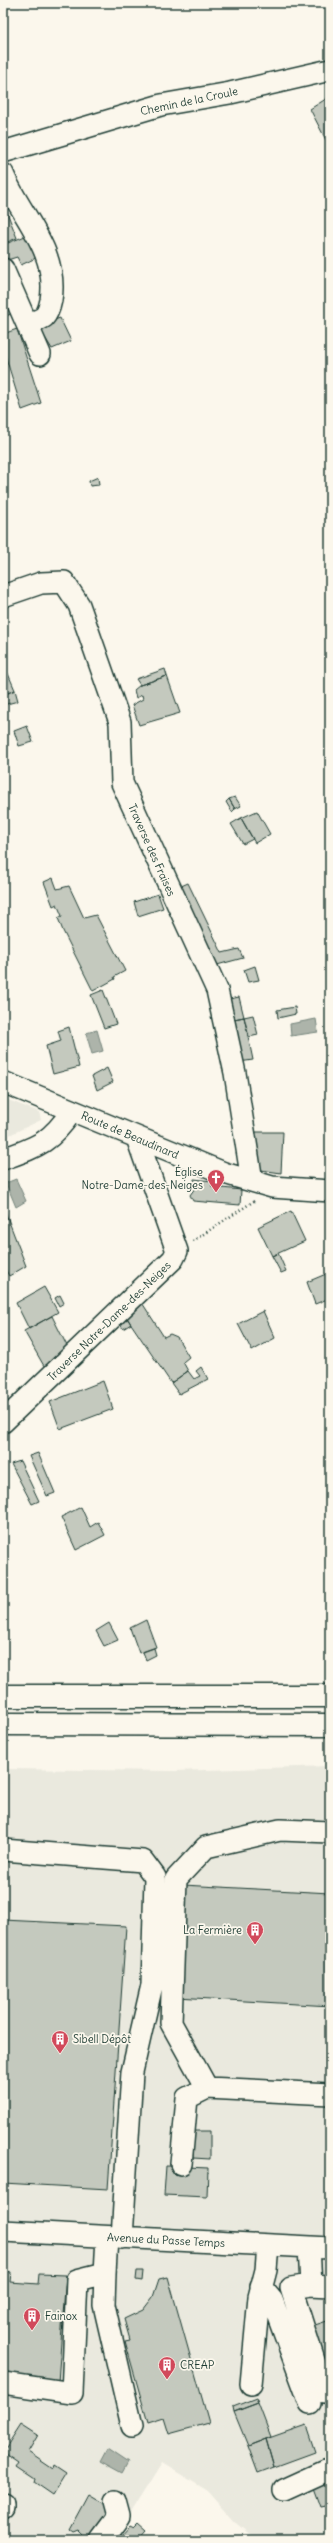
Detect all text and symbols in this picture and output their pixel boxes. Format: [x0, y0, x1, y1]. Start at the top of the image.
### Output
street label: Chemin de la Croule [139, 84, 239, 118]
street label: Traverse des Fraises [125, 802, 179, 898]
street label: Route de Beaudinard [79, 1108, 181, 1162]
place label: Église Notre-Dame-des-Neiges [82, 1164, 203, 1192]
church icon: Église Notre-Dame-des-Neiges [206, 1168, 226, 1193]
street label: Traverse Notre-Dame-des-Neiges [44, 1258, 174, 1384]
building icon: La Fermière [245, 1920, 265, 1945]
place label: La Fermière [183, 1923, 242, 1937]
building icon: Sibell Dépôt [50, 2029, 70, 2054]
place label: Sibell Dépôt [73, 2032, 131, 2046]
street label: Avenue du Passe Temps [107, 2230, 225, 2250]
building icon: Fainox [22, 2306, 42, 2331]
place label: Fainox [45, 2309, 78, 2323]
building icon: CREAP [157, 2355, 177, 2380]
place label: CREAP [180, 2358, 215, 2372]

